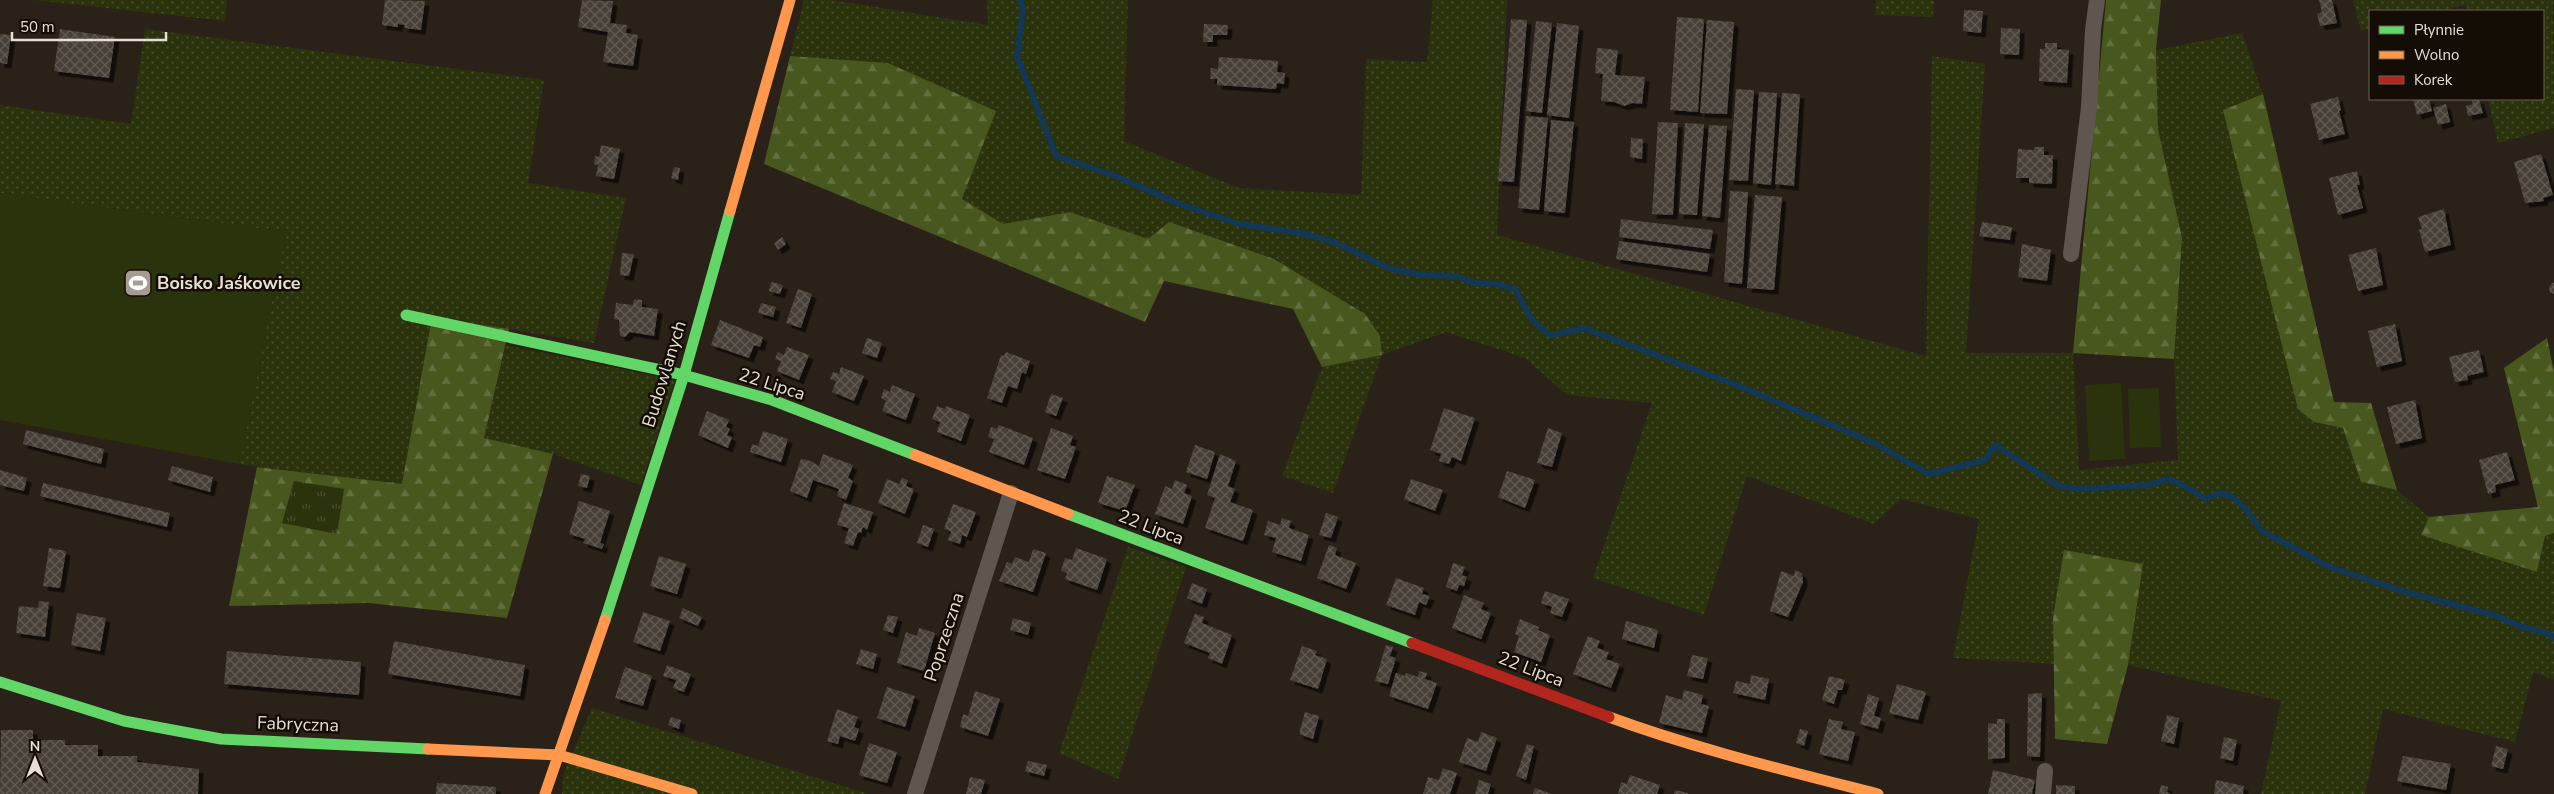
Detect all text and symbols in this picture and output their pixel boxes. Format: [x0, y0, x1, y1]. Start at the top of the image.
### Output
scale bar [12, 10, 166, 42]
legend [2369, 10, 2544, 100]
text: 50 m [20, 17, 55, 37]
text: Płynnie [2414, 20, 2464, 40]
text: Wolno [2414, 45, 2459, 65]
text: Korek [2414, 70, 2453, 90]
sports icon: Boisko Jaśkowice [123, 268, 153, 298]
place label: Boisko Jaśkowice [157, 271, 301, 295]
street label: Budowlanych [636, 318, 692, 430]
street label: 22 Lipca [736, 362, 808, 406]
street label: 22 Lipca [1115, 504, 1187, 550]
street label: Poprzeczna [918, 589, 970, 685]
street label: 22 Lipca [1495, 646, 1567, 692]
street label: Fabryczna [257, 711, 339, 737]
north arrow [10, 734, 60, 784]
text: N [30, 737, 40, 756]

